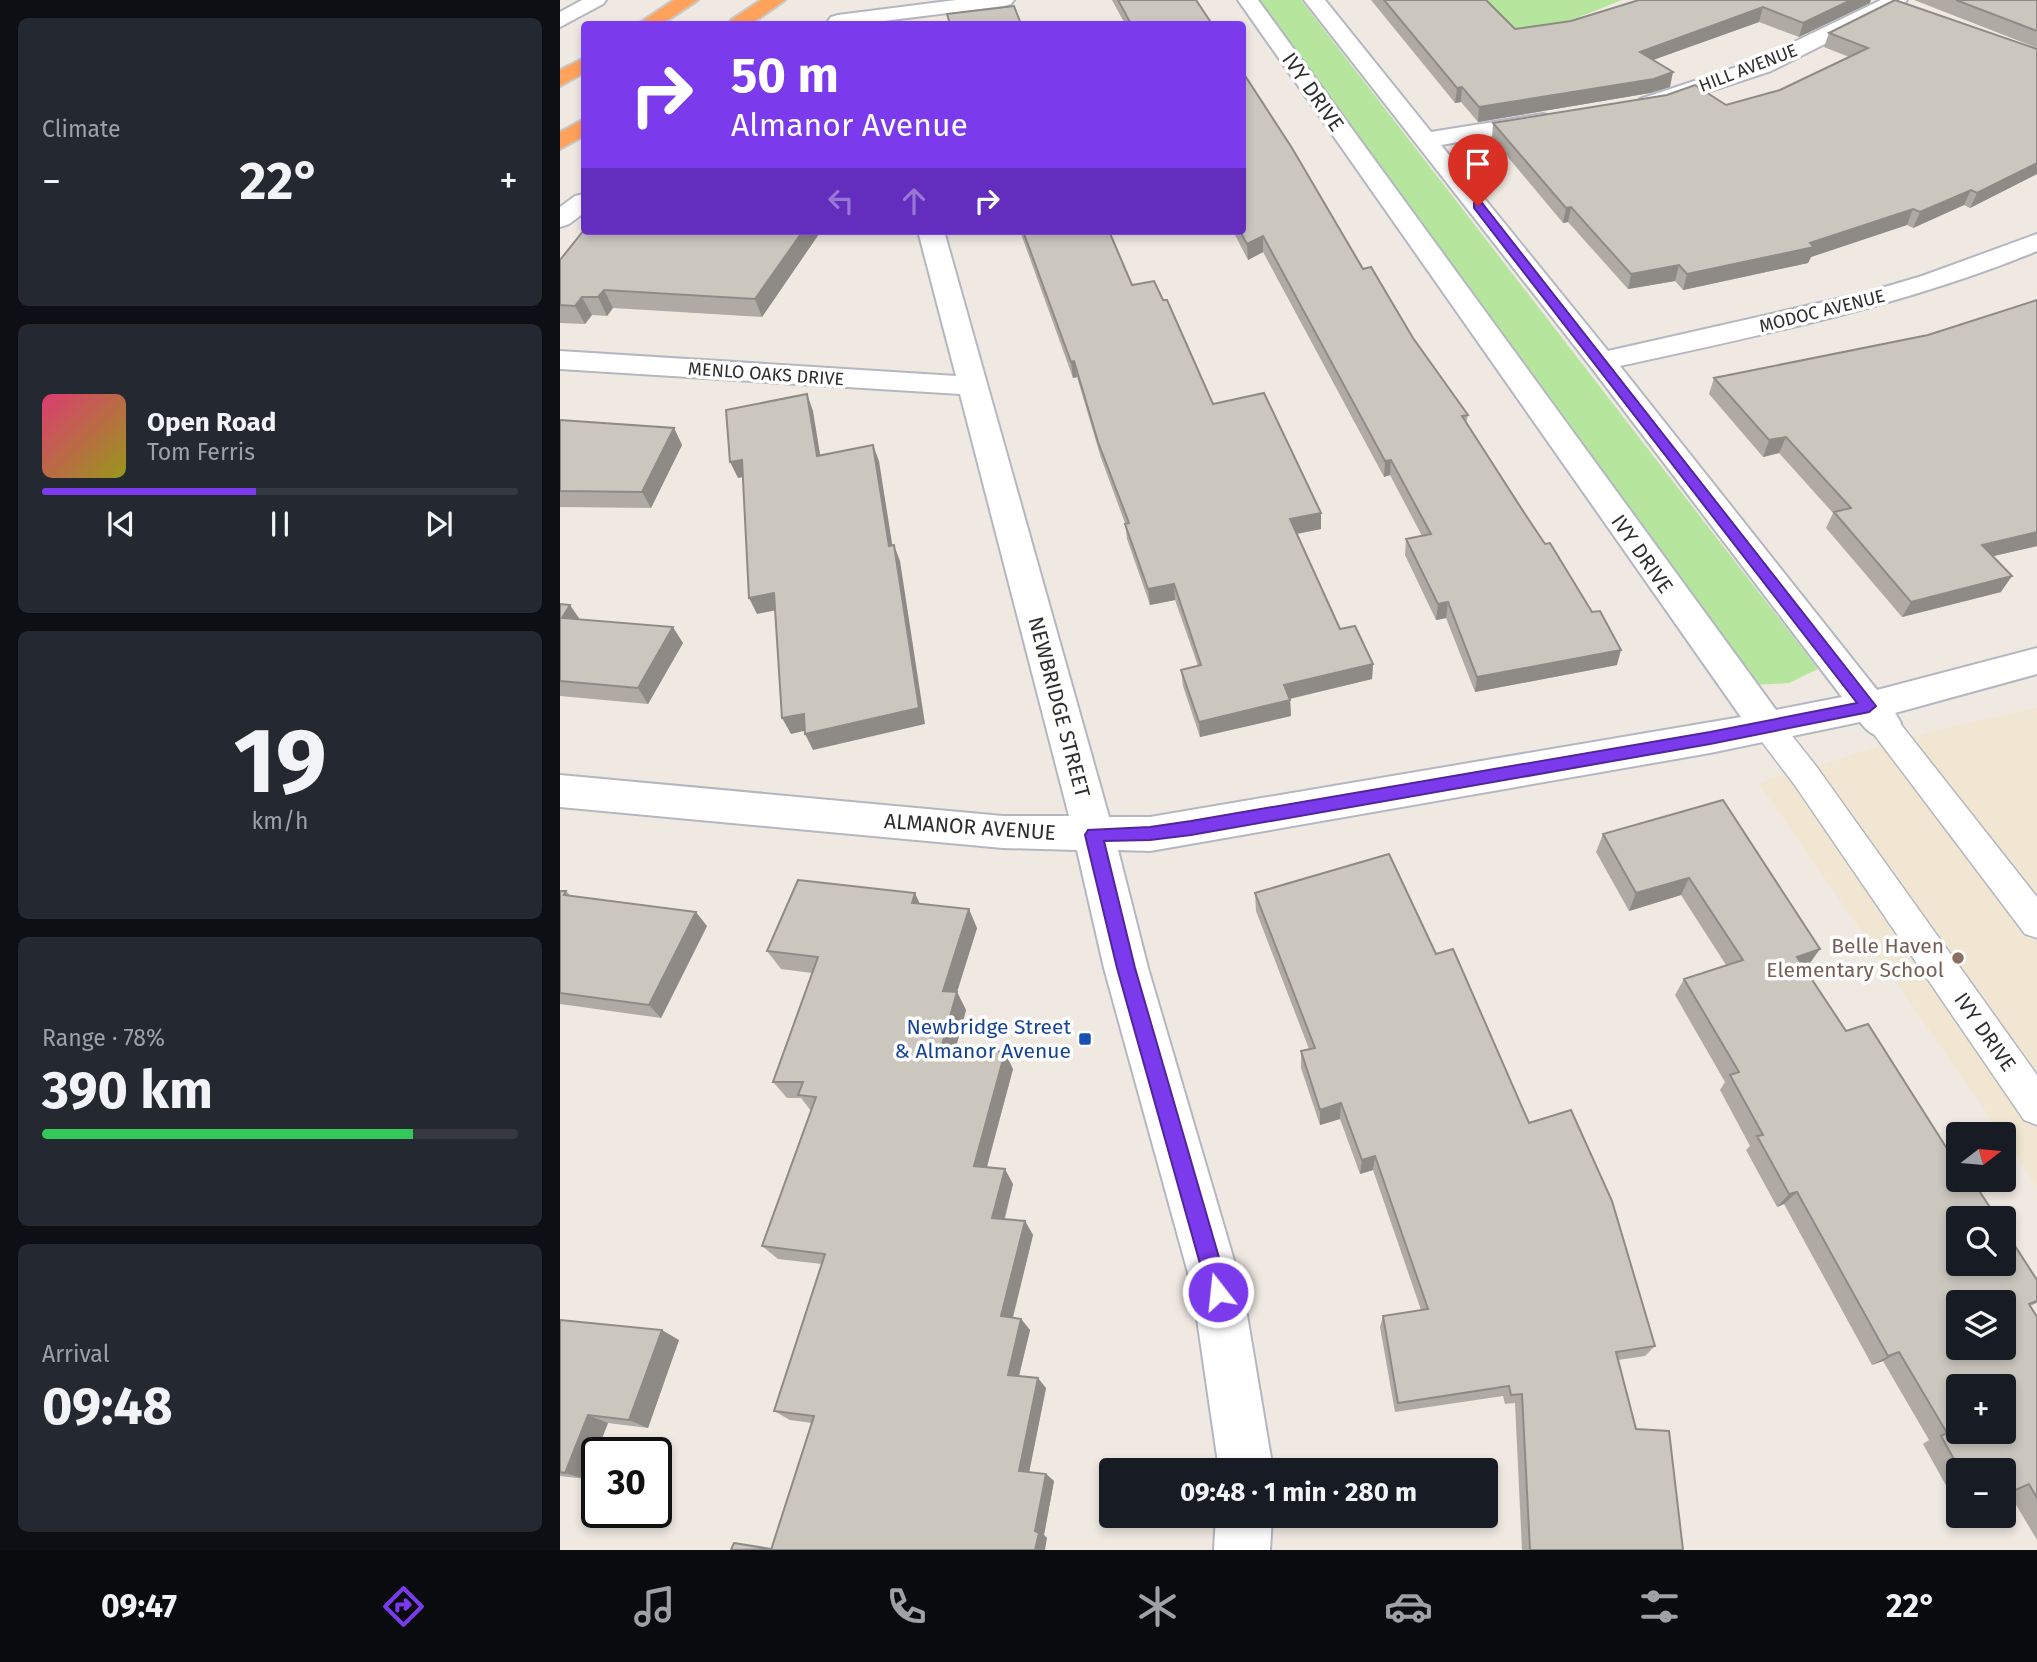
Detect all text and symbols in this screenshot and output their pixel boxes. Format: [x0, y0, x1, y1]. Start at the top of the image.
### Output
street label: HILL AVENUE [1696, 39, 1800, 97]
text: 50 m [731, 46, 839, 105]
street label: IVY DRIVE [1276, 48, 1350, 136]
icon: right [616, 49, 707, 140]
text: Almanor Avenue [731, 106, 968, 144]
text: Climate [42, 115, 121, 143]
pin [1448, 134, 1508, 206]
icon: arrive [1459, 145, 1497, 183]
text: 22° [240, 150, 320, 213]
text: − [42, 158, 61, 204]
text: + [499, 158, 518, 204]
icon: left [822, 182, 860, 220]
icon: ahead [895, 182, 933, 220]
icon: right [968, 182, 1006, 220]
street label: MODOC AVENUE [1757, 285, 1887, 337]
street label: MENLO OAKS DRIVE [687, 358, 845, 390]
text: Open Road [147, 407, 276, 438]
text: Tom Ferris [147, 438, 255, 466]
icon: previous [102, 505, 140, 543]
icon: pause [261, 505, 299, 543]
icon: next [420, 505, 458, 543]
street label: IVY DRIVE [1605, 510, 1679, 598]
street label: NEWBRIDGE STREET [1022, 614, 1096, 800]
text: 19 [233, 707, 327, 816]
text: km/h [252, 807, 308, 835]
street label: ALMANOR AVENUE [883, 808, 1057, 846]
place label: Belle Haven Elementary School [1766, 933, 1944, 983]
marker: Belle Haven Elementary School [1950, 950, 1966, 966]
street label: IVY DRIVE [1948, 988, 2022, 1076]
place label: Newbridge Street & Almanor Avenue [895, 1014, 1071, 1064]
text: Range · 78% [42, 1024, 165, 1052]
marker: Newbridge Street & Almanor Avenue [1077, 1031, 1093, 1047]
text: 390 km [42, 1059, 213, 1122]
north arrow [1946, 1122, 2016, 1192]
map controls [1946, 1122, 2016, 1528]
button: search [1946, 1206, 2016, 1276]
position arrow [1181, 1255, 1255, 1329]
button: layers [1946, 1290, 2016, 1360]
text: Arrival [42, 1340, 109, 1368]
button: + [1946, 1374, 2016, 1444]
text: 09:48 [42, 1375, 173, 1438]
speed limit sign: 30 [581, 1437, 672, 1528]
button: − [1946, 1458, 2016, 1528]
text: 09:48 · 1 min · 280 m [1180, 1477, 1417, 1508]
icon: directions [379, 1582, 428, 1631]
icon: music [630, 1582, 679, 1631]
icon: phone [882, 1582, 931, 1631]
icon: climate [1133, 1582, 1182, 1631]
icon: car [1384, 1582, 1433, 1631]
icon: filters [1635, 1582, 1684, 1631]
text: 09:47 [101, 1587, 177, 1625]
text: 22° [1886, 1587, 1936, 1625]

